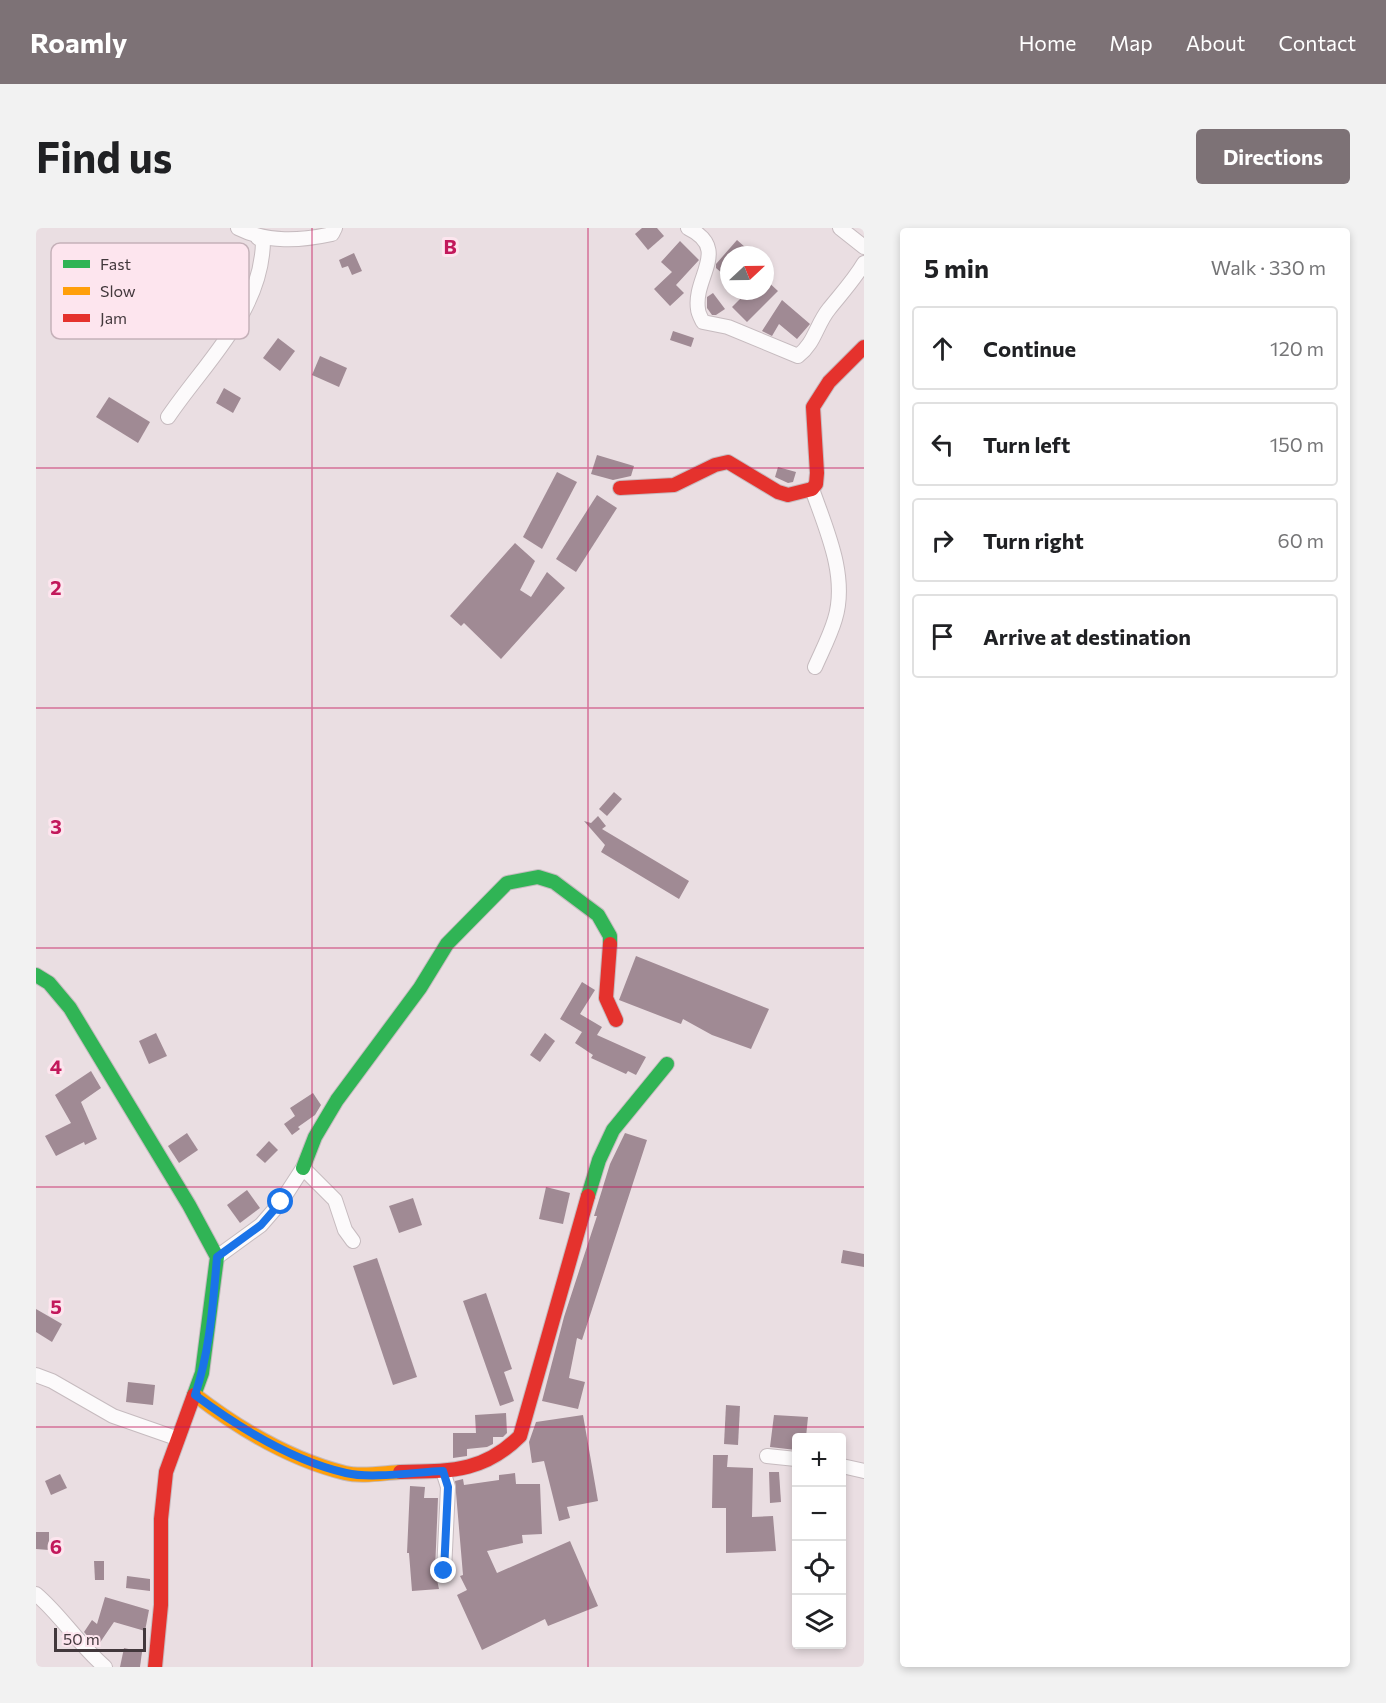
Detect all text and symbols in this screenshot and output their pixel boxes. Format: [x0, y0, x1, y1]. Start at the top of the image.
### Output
text: Roamly [30, 25, 127, 59]
text: Home [1019, 30, 1076, 55]
text: Map [1109, 30, 1153, 55]
text: About [1186, 30, 1245, 55]
text: Contact [1278, 30, 1356, 55]
button: Directions [1196, 129, 1350, 184]
text: Find us [36, 130, 172, 182]
text: B [443, 234, 457, 258]
legend [51, 243, 249, 339]
north arrow [720, 246, 774, 300]
text: 5 min [924, 252, 989, 283]
text: Fast [100, 254, 131, 273]
text: Walk · 330 m [1211, 255, 1326, 279]
text: Slow [100, 281, 136, 300]
text: Jam [100, 308, 127, 327]
icon: ahead [926, 332, 959, 365]
text: Continue [983, 335, 1076, 362]
text: 120 m [1270, 336, 1324, 360]
icon: left [926, 428, 959, 461]
text: Turn left [983, 431, 1070, 458]
text: 150 m [1270, 432, 1324, 456]
icon: right [926, 524, 959, 557]
text: Turn right [983, 527, 1084, 554]
text: 60 m [1278, 528, 1324, 552]
text: 2 [50, 575, 62, 599]
icon: arrive [926, 620, 959, 653]
text: Arrive at destination [983, 623, 1191, 650]
text: 3 [50, 814, 62, 838]
text: 4 [50, 1054, 62, 1078]
route start [267, 1188, 293, 1214]
text: 5 [50, 1294, 62, 1318]
map controls [792, 1433, 846, 1649]
button: + [792, 1433, 846, 1487]
button: − [792, 1487, 846, 1541]
text: 6 [50, 1534, 62, 1558]
button: locate [792, 1541, 846, 1595]
route end [430, 1557, 456, 1583]
button: layers [792, 1595, 846, 1649]
scale bar [54, 1625, 146, 1652]
text: 50 m [63, 1629, 100, 1648]

